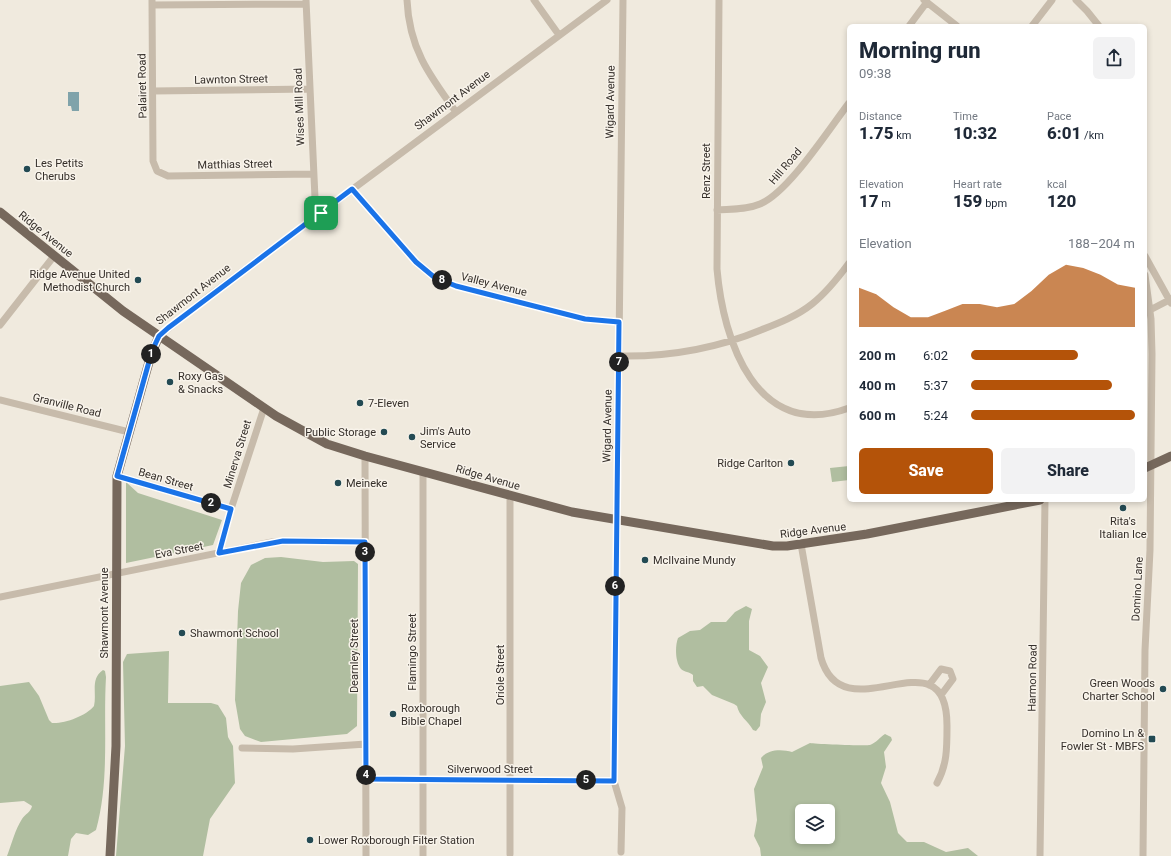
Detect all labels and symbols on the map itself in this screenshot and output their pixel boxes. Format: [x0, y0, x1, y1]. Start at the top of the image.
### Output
street label: Palairet Road [135, 53, 150, 119]
street label: Wigard Avenue [603, 65, 618, 139]
street label: Wises Mill Road [292, 68, 307, 146]
street label: Shawmont Avenue [412, 68, 493, 133]
street label: Lawnton Street [194, 72, 268, 87]
street label: Renz Street [700, 143, 713, 199]
street label: Hill Road [766, 145, 804, 187]
place label: Les Petits Cherubs [35, 157, 84, 183]
street label: Matthias Street [197, 157, 273, 172]
marker: Les Petits Cherubs [22, 164, 32, 174]
pin [304, 196, 338, 230]
street label: Ridge Avenue [16, 208, 76, 260]
street label: Shawmont Avenue [153, 261, 233, 328]
place label: Ridge Avenue United Methodist Church [29, 268, 130, 294]
pin: 8 [432, 270, 452, 290]
street label: Valley Avenue [459, 270, 528, 299]
marker: Ridge Avenue United Methodist Church [133, 275, 143, 285]
pin: 1 [141, 344, 161, 364]
pin: 7 [609, 352, 629, 372]
place label: Roxy Gas & Snacks [178, 370, 224, 396]
marker: Roxy Gas & Snacks [165, 377, 175, 387]
street label: Wigard Avenue [600, 389, 615, 463]
street label: Granville Road [31, 391, 103, 420]
place label: 7-Eleven [368, 397, 409, 410]
marker: 7-Eleven [355, 398, 365, 408]
street label: Minerva Street [221, 418, 254, 490]
place label: Jim's Auto Service [420, 425, 471, 451]
place label: Public Storage [305, 426, 376, 439]
marker: Public Storage [379, 427, 389, 437]
marker: Jim's Auto Service [407, 432, 417, 442]
place label: Ridge Carlton [717, 457, 783, 470]
marker: Ridge Carlton [786, 458, 796, 468]
street label: Ridge Avenue [454, 462, 522, 493]
street label: Bean Street [137, 465, 195, 494]
place label: Meineke [346, 477, 387, 490]
marker: Meineke [333, 478, 343, 488]
pin: 2 [201, 493, 221, 513]
marker: Rita's Italian Ice [1118, 503, 1128, 513]
place label: Rita's Italian Ice [1099, 515, 1147, 541]
street label: Ridge Avenue [779, 520, 847, 541]
street label: Eva Street [154, 539, 205, 562]
pin: 3 [355, 542, 375, 562]
place label: McIlvaine Mundy [653, 554, 737, 567]
marker: McIlvaine Mundy [640, 555, 650, 565]
street label: Domino Lane [1129, 556, 1146, 622]
street label: Shawmont Avenue [98, 567, 111, 659]
pin: 6 [605, 576, 625, 596]
street label: Flamingo Street [406, 613, 419, 691]
street label: Dearnley Street [348, 618, 361, 693]
place label: Shawmont School [190, 627, 279, 640]
marker: Shawmont School [177, 628, 187, 638]
street label: Oriole Street [494, 644, 507, 705]
street label: Harmon Road [1025, 644, 1040, 712]
place label: Green Woods Charter School [1082, 677, 1155, 703]
marker: Green Woods Charter School [1158, 684, 1168, 694]
place label: Roxborough Bible Chapel [401, 702, 462, 728]
marker: Roxborough Bible Chapel [388, 709, 398, 719]
place label: Domino Ln & Fowler St - MBFS [1061, 727, 1144, 753]
marker: Domino Ln & Fowler St - MBFS [1147, 734, 1157, 744]
street label: Silverwood Street [447, 763, 533, 776]
pin: 4 [356, 765, 376, 785]
pin: 5 [576, 770, 596, 790]
place label: Lower Roxborough Filter Station [318, 834, 475, 847]
marker: Lower Roxborough Filter Station [305, 835, 315, 845]

